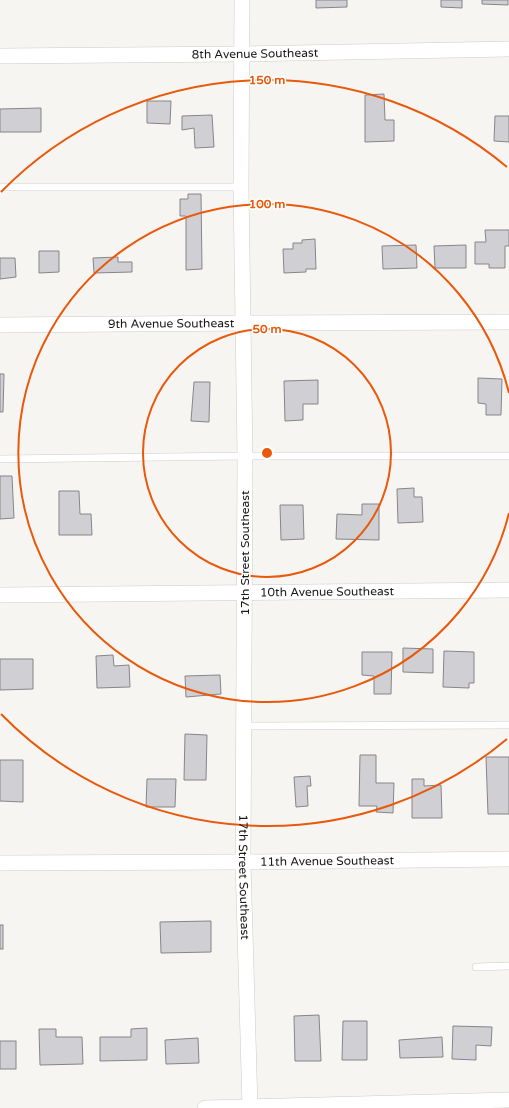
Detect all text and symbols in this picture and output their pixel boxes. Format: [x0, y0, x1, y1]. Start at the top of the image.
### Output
street label: 8th Avenue Southeast [192, 46, 319, 61]
text: 150 m [249, 73, 285, 87]
text: 100 m [249, 197, 285, 211]
street label: 9th Avenue Southeast [108, 316, 235, 331]
text: 50 m [252, 322, 282, 336]
centre of rings [260, 446, 274, 460]
street label: 17th Street Southeast [238, 490, 252, 616]
street label: 10th Avenue Southeast [260, 584, 394, 599]
street label: 17th Street Southeast [236, 814, 252, 940]
street label: 11th Avenue Southeast [260, 853, 394, 869]

